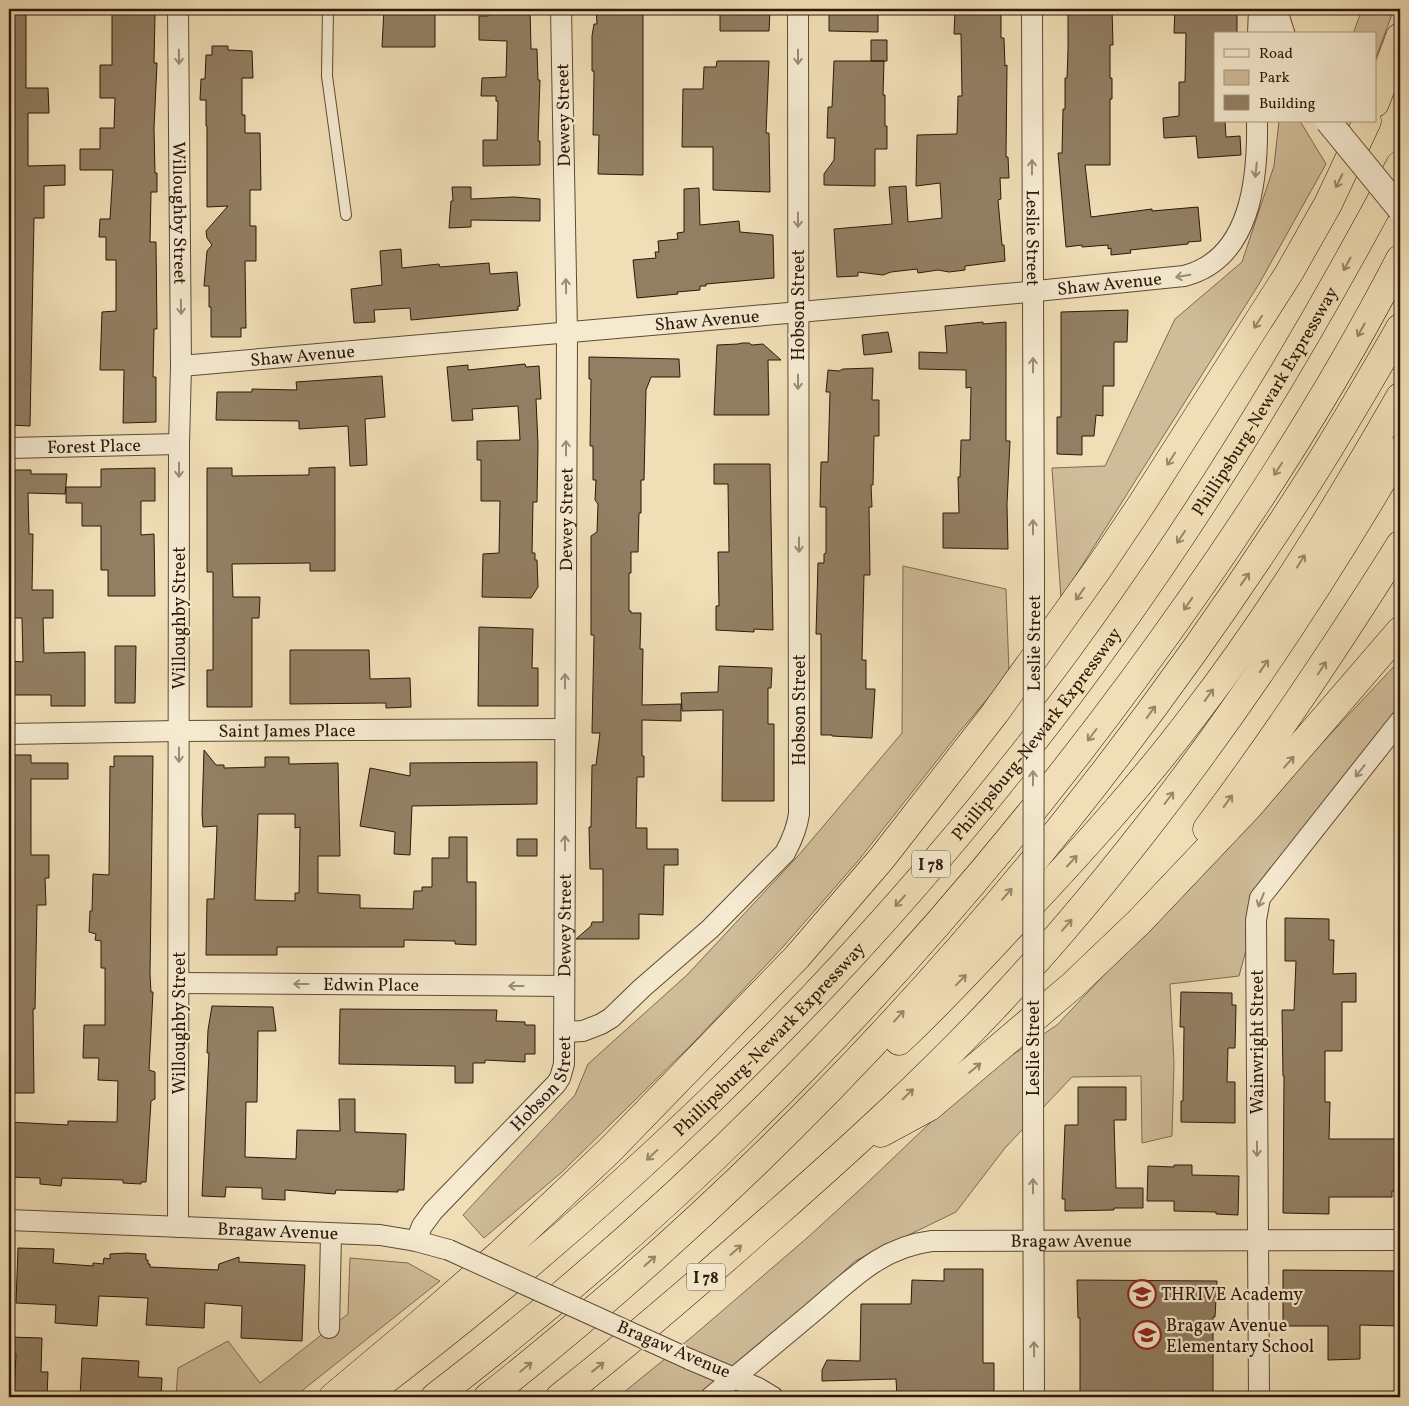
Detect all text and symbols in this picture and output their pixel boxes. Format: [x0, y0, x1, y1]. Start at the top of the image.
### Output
legend [1214, 32, 1376, 122]
text: Road [1259, 44, 1293, 65]
one-way arrow [174, 49, 183, 65]
one-way arrow [793, 49, 803, 65]
street label: Dewey Street [551, 63, 578, 167]
text: Park [1259, 68, 1290, 89]
text: Building [1259, 94, 1316, 115]
street label: Willoughby Street [165, 141, 191, 285]
one-way arrow [1027, 159, 1037, 176]
one-way arrow [1251, 162, 1261, 178]
one-way arrow [1334, 173, 1343, 188]
street label: Leslie Street [1019, 190, 1044, 286]
one-way arrow [793, 212, 803, 228]
street label: Hobson Street [787, 249, 812, 361]
one-way arrow [1342, 256, 1352, 270]
street label: Shaw Avenue [1056, 267, 1163, 303]
one-way arrow [1175, 271, 1191, 281]
one-way arrow [561, 278, 571, 294]
street label: Phillipsburg-Newark Expressway [1187, 282, 1345, 521]
one-way arrow [176, 299, 186, 315]
street label: Shaw Avenue [654, 305, 761, 339]
one-way arrow [1253, 315, 1263, 329]
one-way arrow [1356, 322, 1366, 336]
street label: Shaw Avenue [249, 340, 356, 374]
one-way arrow [1028, 357, 1038, 373]
one-way arrow [793, 374, 803, 390]
street label: Forest Place [47, 434, 141, 461]
one-way arrow [562, 441, 571, 457]
one-way arrow [1165, 452, 1176, 466]
one-way arrow [174, 462, 184, 478]
one-way arrow [1272, 462, 1283, 476]
street label: Dewey Street [555, 467, 580, 571]
one-way arrow [1028, 519, 1038, 536]
one-way arrow [1176, 530, 1186, 544]
one-way arrow [794, 536, 804, 553]
street label: Willoughby Street [168, 547, 193, 690]
one-way arrow [1296, 555, 1306, 569]
one-way arrow [1240, 572, 1250, 586]
one-way arrow [1075, 587, 1085, 601]
street label: Leslie Street [1023, 595, 1048, 691]
one-way arrow [1183, 597, 1193, 611]
street label: Phillipsburg-Newark Expressway [947, 623, 1128, 847]
street label: Hobson Street [788, 654, 813, 766]
one-way arrow [1259, 660, 1269, 674]
one-way arrow [1317, 662, 1327, 676]
one-way arrow [560, 673, 570, 690]
one-way arrow [1204, 688, 1214, 702]
one-way arrow [1146, 705, 1156, 719]
street label: Saint James Place [218, 719, 356, 745]
one-way arrow [1087, 728, 1097, 742]
one-way arrow [174, 746, 184, 763]
one-way arrow [1283, 755, 1294, 768]
one-way arrow [1355, 764, 1365, 778]
one-way arrow [1028, 770, 1038, 786]
one-way arrow [1163, 792, 1174, 805]
one-way arrow [1223, 794, 1233, 808]
one-way arrow [560, 836, 570, 852]
road number: I 78 [912, 851, 950, 878]
one-way arrow [1066, 854, 1078, 867]
street label: Dewey Street [553, 873, 579, 977]
one-way arrow [1001, 888, 1012, 901]
one-way arrow [1256, 892, 1266, 907]
one-way arrow [894, 894, 906, 907]
one-way arrow [1061, 919, 1072, 932]
street label: Phillipsburg-Newark Expressway [669, 937, 872, 1143]
street label: Willoughby Street [168, 952, 193, 1095]
street label: Wainwright Street [1246, 969, 1271, 1115]
street label: Edwin Place [323, 973, 419, 999]
one-way arrow [955, 973, 967, 986]
one-way arrow [293, 979, 309, 989]
one-way arrow [508, 981, 524, 991]
street label: Leslie Street [1022, 1000, 1047, 1096]
one-way arrow [893, 1009, 905, 1022]
street label: Hobson Street [505, 1035, 578, 1138]
one-way arrow [968, 1062, 981, 1073]
one-way arrow [902, 1088, 914, 1100]
one-way arrow [1252, 1140, 1262, 1156]
one-way arrow [646, 1149, 659, 1161]
one-way arrow [1028, 1178, 1037, 1194]
street label: Bragaw Avenue [217, 1217, 339, 1247]
street label: Bragaw Avenue [1011, 1230, 1132, 1255]
one-way arrow [729, 1245, 742, 1256]
one-way arrow [643, 1255, 656, 1267]
road number: I 78 [687, 1264, 725, 1290]
school or university icon: THRIVE Academy [1127, 1279, 1157, 1309]
place label: THRIVE Academy [1161, 1283, 1303, 1308]
place label: Bragaw Avenue Elementary School [1166, 1314, 1314, 1360]
street label: Bragaw Avenue [613, 1315, 734, 1386]
school or university icon: Bragaw Avenue Elementary School [1132, 1320, 1162, 1350]
one-way arrow [1029, 1341, 1039, 1357]
one-way arrow [519, 1361, 532, 1372]
one-way arrow [592, 1362, 605, 1373]

